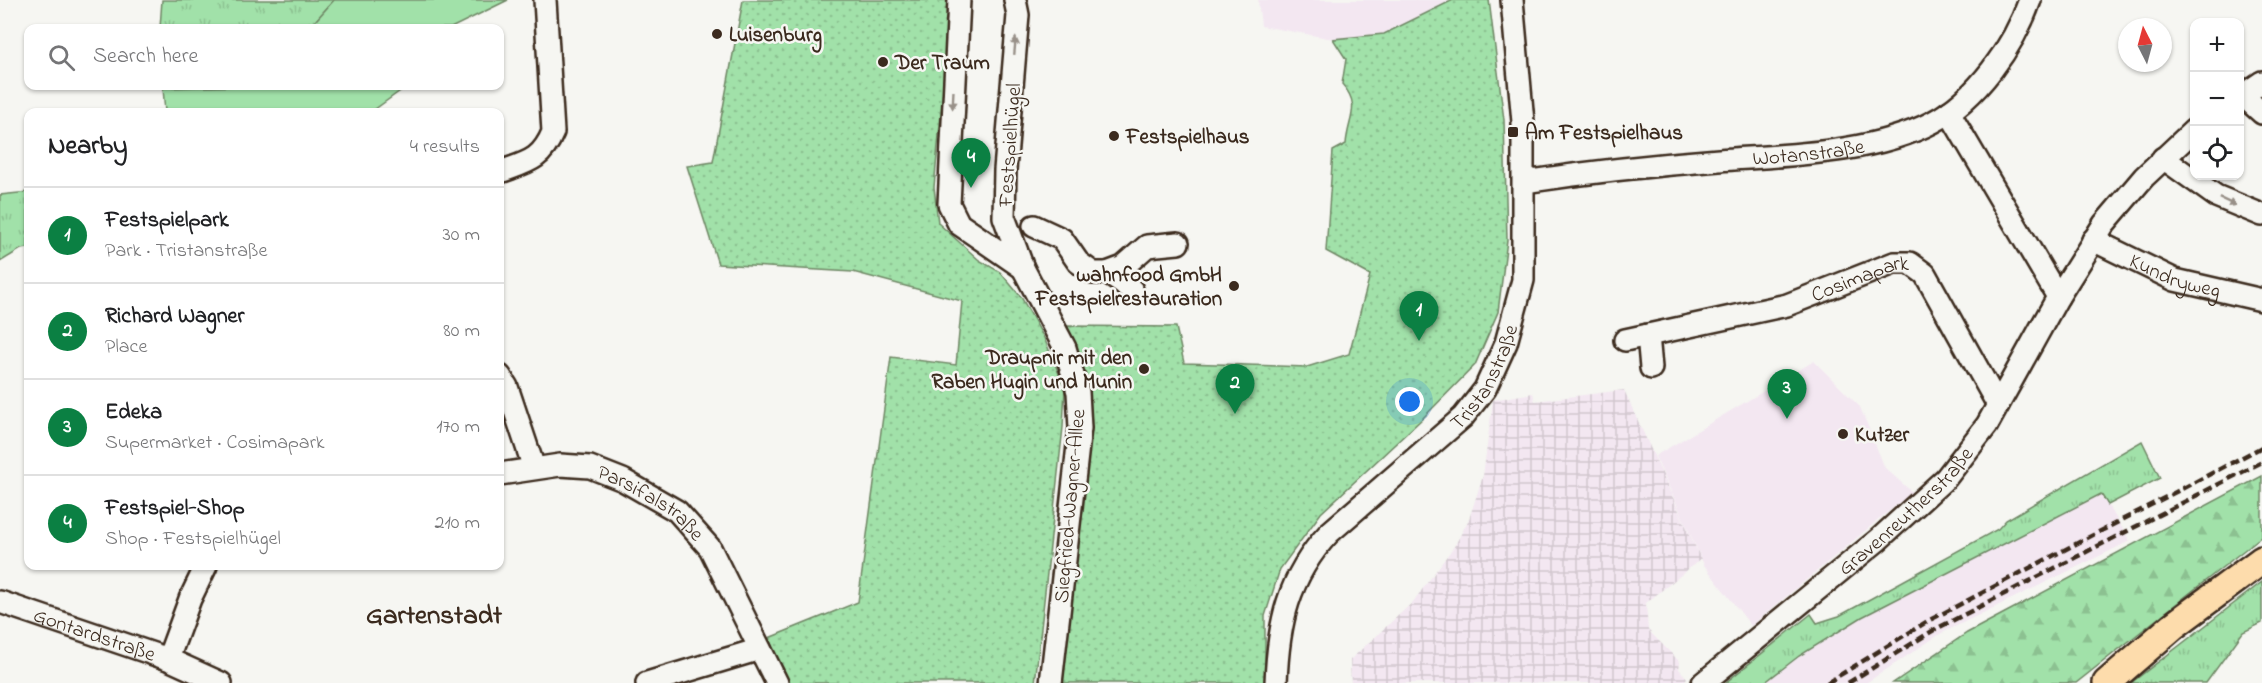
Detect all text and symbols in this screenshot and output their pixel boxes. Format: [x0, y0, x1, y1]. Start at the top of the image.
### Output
north arrow [2118, 18, 2172, 72]
map controls [2190, 18, 2244, 180]
button: + [2190, 18, 2244, 72]
place label: Luisenburg [729, 21, 822, 53]
search box [24, 24, 504, 90]
marker: Luisenburg [710, 27, 724, 41]
one-way arrow [1010, 36, 1020, 55]
icon: search [45, 41, 78, 74]
text: Search here [93, 41, 198, 73]
place label: Der Traum [894, 49, 990, 79]
marker: Der Traum [876, 55, 890, 69]
button: − [2190, 72, 2244, 126]
street label: Festspielhügel [992, 82, 1032, 209]
one-way arrow [949, 91, 958, 110]
place label: Am Festspielhaus [1525, 119, 1683, 149]
place label: Festspielhaus [1125, 123, 1250, 153]
marker: Am Festspielhaus [1506, 125, 1520, 139]
button: locate [2190, 126, 2244, 180]
text: Nearby [48, 128, 127, 166]
marker: Festspielhaus [1107, 129, 1121, 143]
street label: Wotanstraße [1752, 132, 1868, 175]
text: 4 results [410, 133, 480, 162]
pin: 4 [952, 138, 990, 188]
one-way arrow [2219, 198, 2236, 207]
text: Festspielpark [105, 205, 229, 237]
text: 1 [64, 221, 71, 250]
text: 30 m [443, 221, 480, 250]
text: Park · Tristanstraße [105, 237, 268, 266]
street label: Kundryweg [2124, 247, 2223, 309]
street label: Cosimapark [1807, 250, 1910, 311]
place label: wahnfood GmbH Festspielrestauration [1034, 261, 1222, 315]
marker: wahnfood GmbH Festspielrestauration [1227, 279, 1241, 293]
pin: 1 [1400, 292, 1438, 341]
text: Richard Wagner [105, 301, 244, 333]
text: 2 [63, 317, 72, 346]
text: 80 m [443, 317, 480, 346]
street label: Tristanstraße [1445, 321, 1527, 438]
text: Place [105, 333, 147, 362]
place label: Draupnir mit den Raben Hugin und Munin [931, 344, 1132, 400]
marker: Draupnir mit den Raben Hugin und Munin [1137, 362, 1151, 376]
pin: 2 [1216, 364, 1254, 414]
pin: 3 [1768, 370, 1806, 419]
your location [1395, 387, 1424, 416]
text: Edeka [105, 397, 162, 429]
street label: Siegfried-Wagner-Allee [1048, 407, 1096, 605]
text: 3 [63, 413, 72, 442]
text: 170 m [436, 413, 480, 442]
place label: Kutzer [1855, 421, 1909, 451]
marker: Kutzer [1836, 427, 1850, 441]
text: Supermarket · Cosimapark [105, 429, 325, 458]
street label: Gravenreutherstraße [1832, 441, 1982, 584]
street label: Parsifalstraße [592, 458, 711, 549]
text: Festspiel-Shop [105, 493, 245, 525]
text: 4 [63, 509, 72, 538]
text: 210 m [435, 509, 480, 538]
text: Shop · Festspielhügel [105, 525, 281, 554]
district label: Gartenstadt [366, 597, 503, 636]
street label: Gontardstraße [29, 601, 160, 671]

